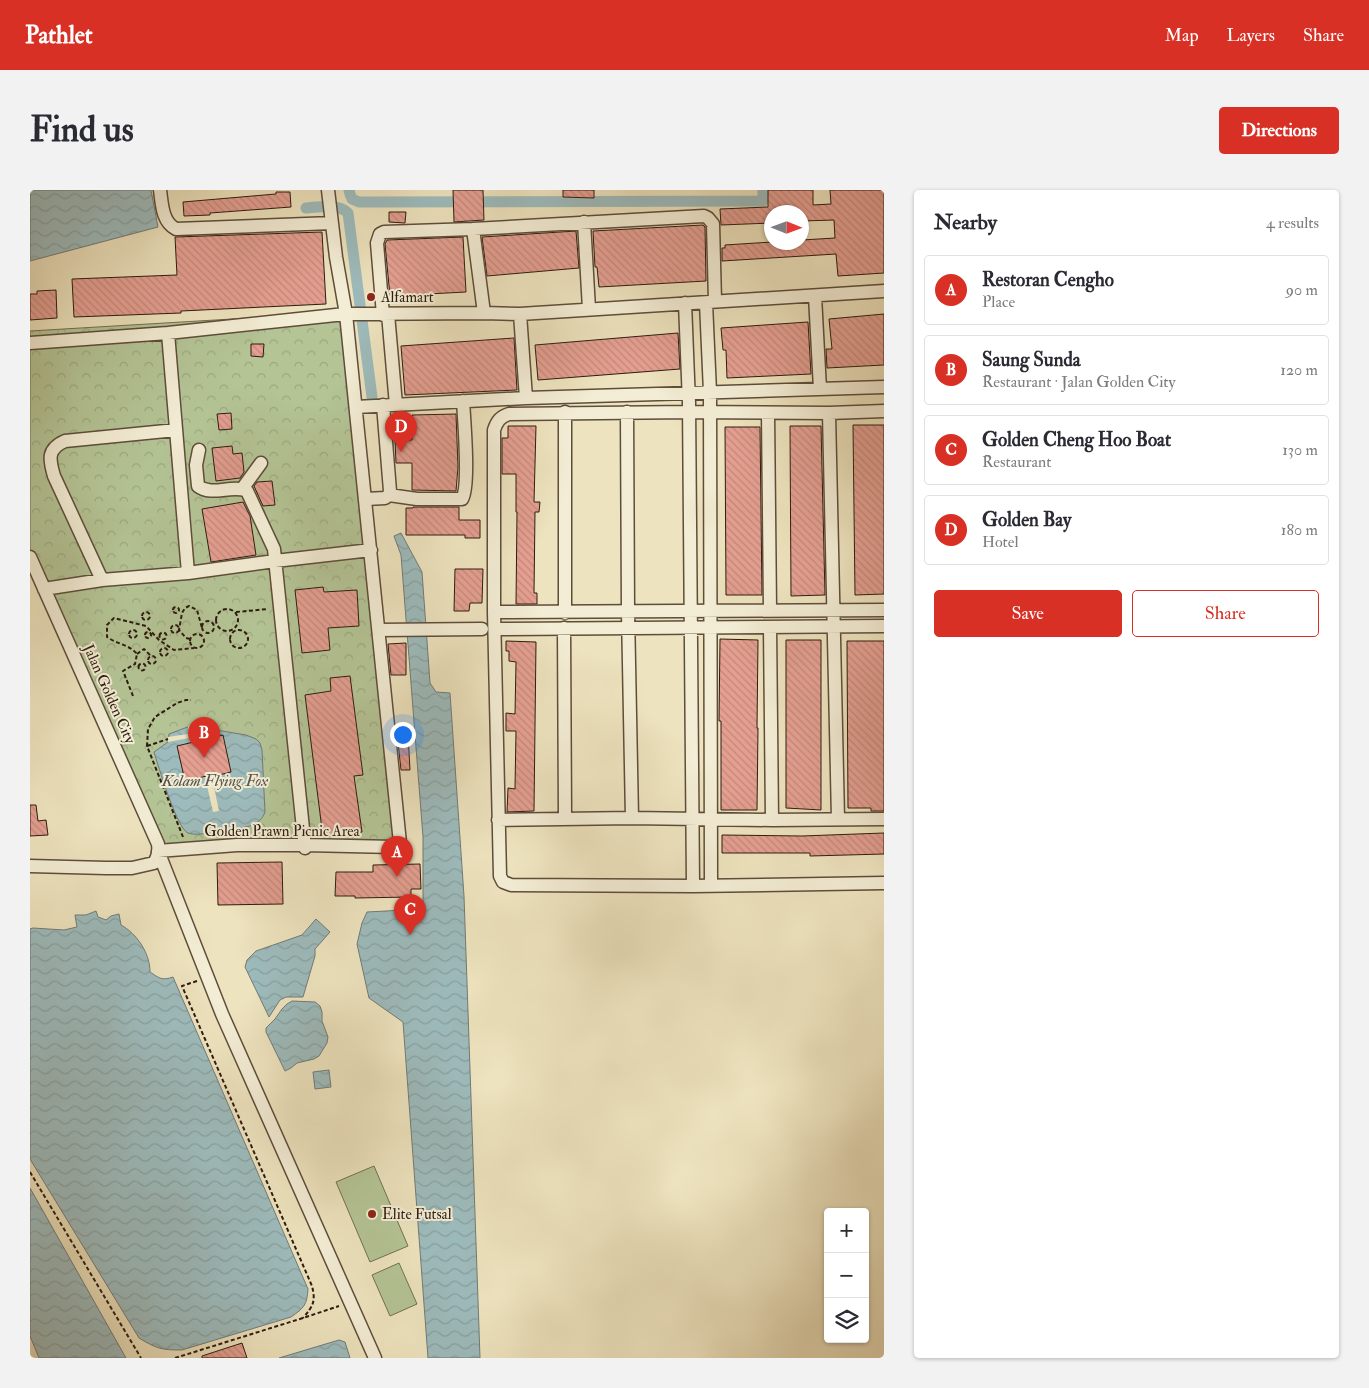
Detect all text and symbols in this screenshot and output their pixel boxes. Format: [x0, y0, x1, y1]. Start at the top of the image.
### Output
text: Pathlet [25, 20, 93, 51]
text: Map [1165, 24, 1199, 47]
text: Layers [1227, 24, 1275, 47]
text: Share [1303, 24, 1344, 47]
button: Directions [1219, 107, 1339, 154]
text: Find us [30, 108, 134, 152]
north arrow [764, 205, 809, 250]
text: Nearby [934, 209, 997, 236]
text: 4 results [1266, 213, 1319, 233]
text: Restoran Cengho [982, 268, 1114, 292]
text: A [946, 280, 956, 300]
text: 90 m [1286, 280, 1318, 300]
place label: Alfamart [380, 288, 434, 307]
marker: Alfamart [365, 291, 377, 303]
text: Place [982, 292, 1015, 312]
text: Saung Sunda [982, 348, 1081, 372]
text: B [946, 360, 956, 380]
text: 120 m [1280, 360, 1318, 380]
text: Restaurant · Jalan Golden City [982, 372, 1176, 392]
pin: D [385, 411, 417, 452]
text: Golden Cheng Hoo Boat [982, 428, 1171, 452]
text: C [945, 440, 957, 460]
text: 130 m [1282, 440, 1318, 460]
text: Restaurant [982, 452, 1051, 472]
text: Golden Bay [982, 508, 1071, 532]
text: D [944, 520, 958, 540]
text: 180 m [1281, 520, 1318, 540]
text: Hotel [982, 532, 1019, 552]
button: Save [934, 590, 1122, 637]
button: Share [1132, 590, 1319, 637]
street label: Jalan Golden City [77, 640, 140, 748]
pin: B [188, 717, 220, 758]
your location [390, 722, 416, 748]
water label: Kolam Flying Fox [161, 771, 268, 791]
street label: Golden Prawn Picnic Area [204, 822, 361, 841]
pin: A [381, 836, 413, 877]
pin: C [394, 894, 426, 935]
place label: Elite Futsal [382, 1205, 452, 1224]
marker: Elite Futsal [366, 1208, 378, 1220]
map controls [824, 1208, 869, 1343]
button: + [824, 1208, 869, 1253]
button: − [824, 1253, 869, 1298]
button: layers [824, 1298, 869, 1343]

